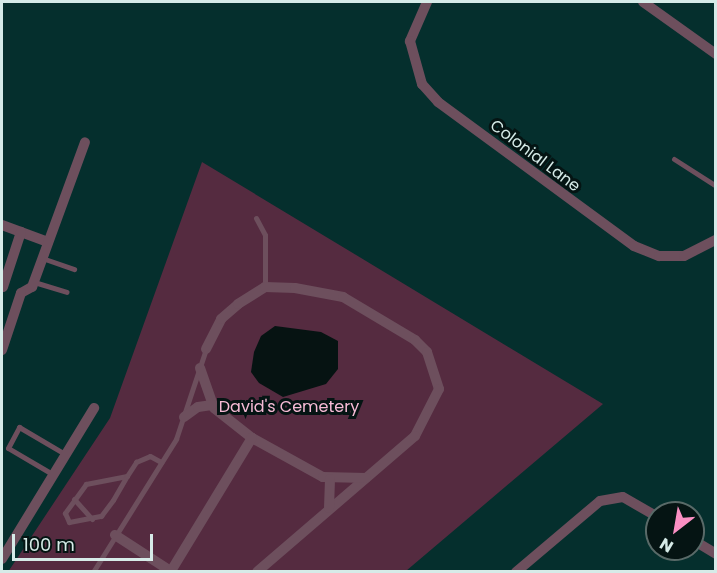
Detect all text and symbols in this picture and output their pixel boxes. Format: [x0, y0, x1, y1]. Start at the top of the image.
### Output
street label: Colonial Lane [486, 116, 584, 196]
park label: David's Cemetery [219, 397, 359, 417]
north arrow [645, 501, 705, 561]
scale bar [15, 522, 156, 560]
text: 100 m [23, 532, 75, 557]
text: N [655, 532, 678, 558]

